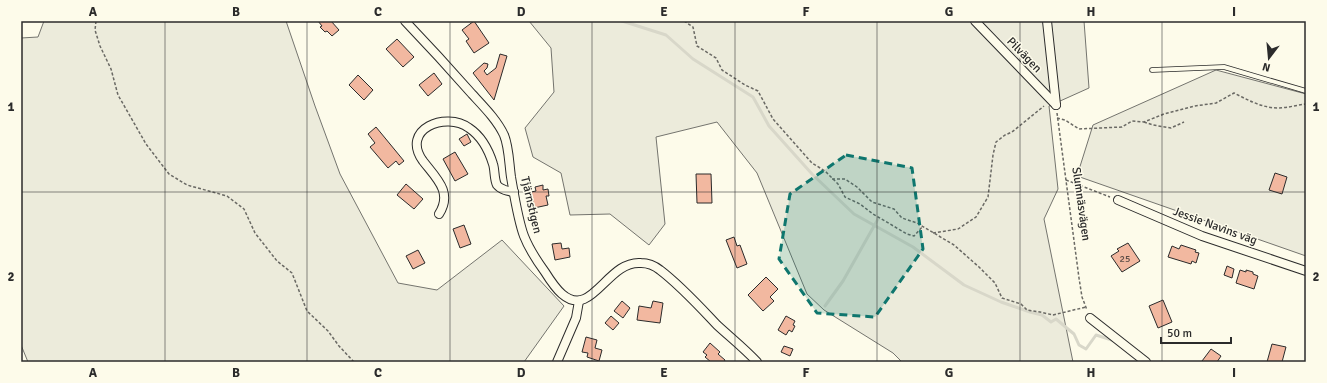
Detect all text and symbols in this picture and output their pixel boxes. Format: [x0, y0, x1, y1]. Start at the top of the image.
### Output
text: A [89, 4, 98, 20]
text: B [232, 4, 240, 20]
text: C [374, 4, 382, 20]
text: D [517, 4, 526, 20]
text: E [660, 4, 668, 20]
text: F [803, 4, 810, 20]
text: G [945, 4, 953, 20]
text: H [1087, 4, 1095, 20]
text: I [1232, 4, 1236, 20]
street label: Pilvägen [1003, 34, 1045, 76]
north arrow [1249, 38, 1289, 78]
text: N [1261, 60, 1272, 74]
text: 1 [7, 99, 15, 115]
text: 1 [1312, 99, 1320, 115]
street label: Slumnäsvägen [1068, 166, 1094, 242]
street label: Tjärnstigen [517, 175, 545, 235]
street label: Jessie Navins väg [1171, 204, 1259, 248]
house number: 25 [1120, 253, 1130, 265]
text: 2 [7, 269, 15, 285]
text: 2 [1312, 269, 1320, 285]
scale bar [1161, 319, 1231, 345]
text: 50 m [1167, 326, 1192, 341]
text: A [89, 365, 98, 381]
text: B [232, 365, 240, 381]
text: C [374, 365, 382, 381]
text: D [517, 365, 526, 381]
text: E [660, 365, 668, 381]
text: F [803, 365, 810, 381]
text: G [945, 365, 953, 381]
text: H [1087, 365, 1095, 381]
text: I [1232, 365, 1236, 381]

